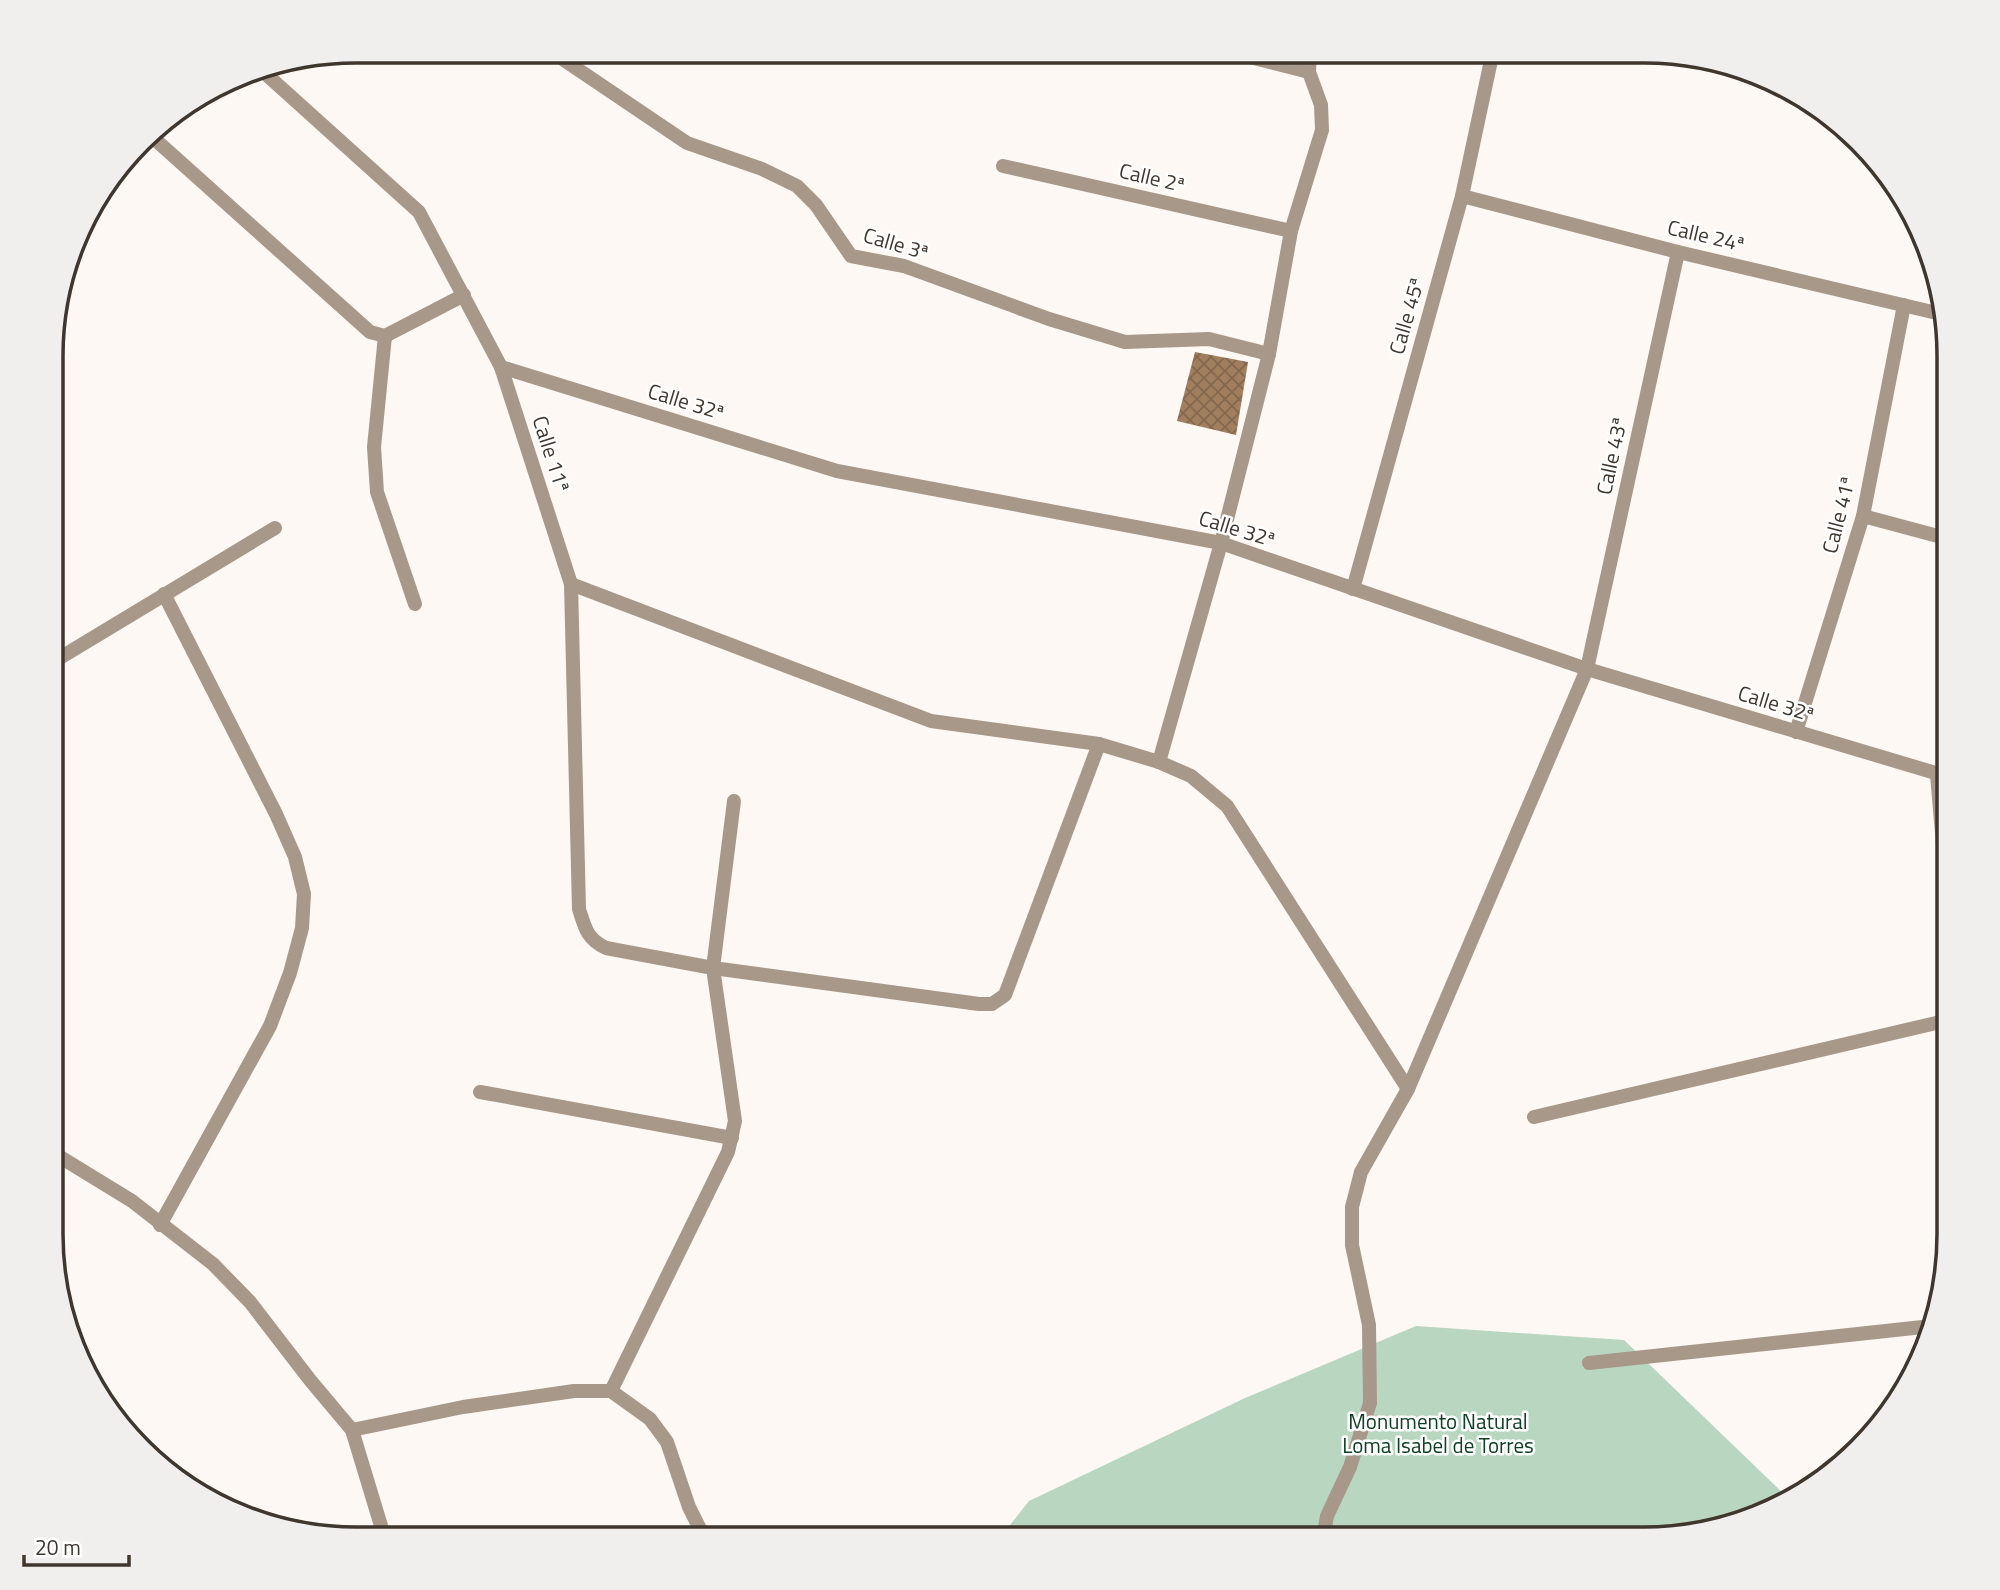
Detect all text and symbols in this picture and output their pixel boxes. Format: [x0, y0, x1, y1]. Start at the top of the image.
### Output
street label: Calle 2ª [1116, 154, 1188, 200]
street label: Calle 24ª [1664, 211, 1748, 259]
street label: Calle 3ª [860, 218, 933, 268]
street label: Calle 45ª [1380, 274, 1432, 358]
street label: Calle 32ª [644, 374, 729, 428]
street label: Calle 11ª [525, 411, 579, 496]
street label: Calle 43ª [1587, 414, 1635, 498]
street label: Calle 41ª [1813, 473, 1863, 557]
street label: Calle 32ª [1195, 501, 1280, 555]
street label: Calle 32ª [1734, 676, 1819, 730]
park label: Monumento Natural Loma Isabel de Torres [1342, 1405, 1534, 1461]
scale bar [24, 1524, 130, 1568]
text: 20 m [35, 1531, 81, 1563]

